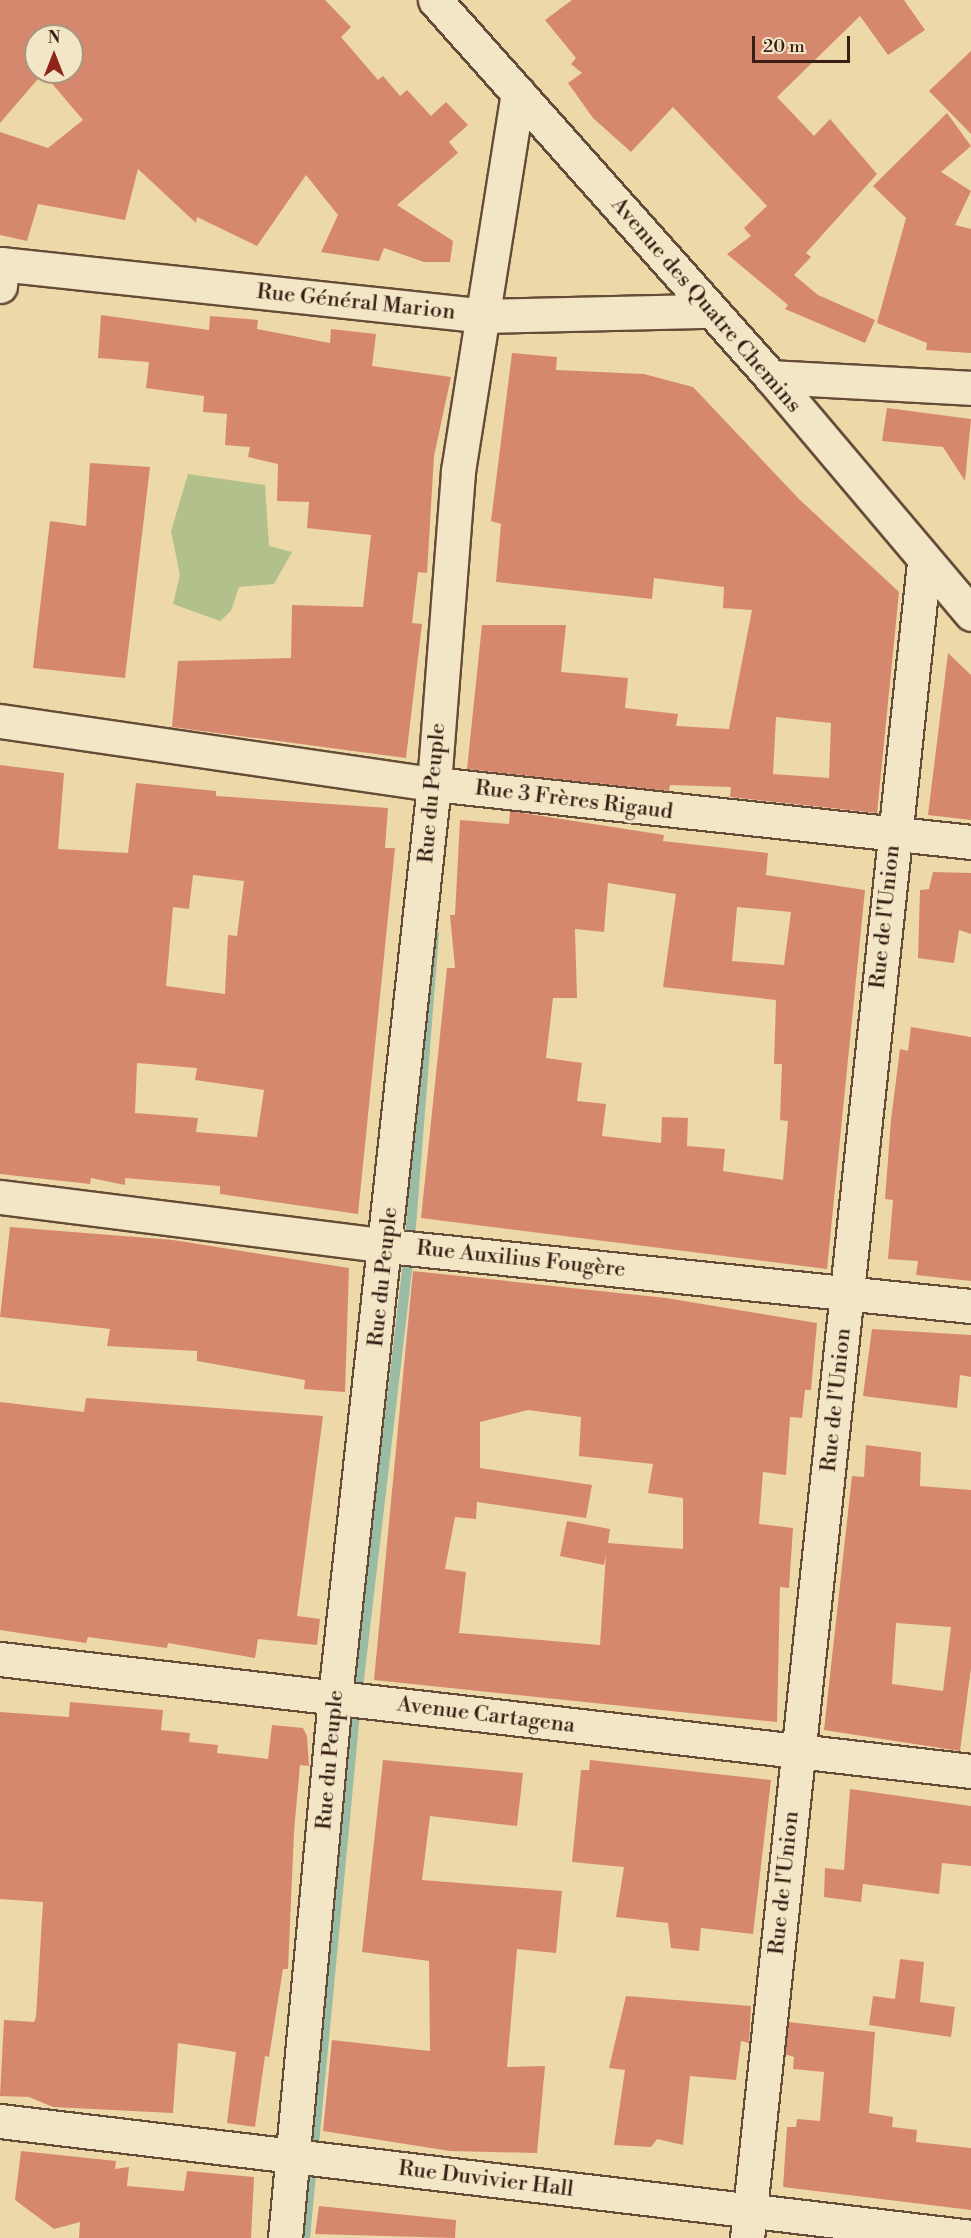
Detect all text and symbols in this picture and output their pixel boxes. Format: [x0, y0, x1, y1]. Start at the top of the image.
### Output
north arrow [24, 24, 84, 84]
scale bar [755, 24, 852, 62]
text: N [48, 28, 60, 48]
text: 20 m [763, 35, 805, 58]
street label: Avenue des Quatre Chemins [605, 192, 807, 418]
street label: Rue Général Marion [255, 278, 457, 326]
street label: Rue du Peuple [413, 722, 451, 864]
street label: Rue 3 Frères Rigaud [473, 775, 675, 825]
street label: Rue de l'Union [864, 844, 906, 990]
street label: Rue du Peuple [363, 1206, 403, 1348]
street label: Rue Auxilius Fougère [415, 1235, 627, 1283]
street label: Rue de l'Union [815, 1327, 857, 1473]
street label: Rue du Peuple [311, 1689, 349, 1831]
street label: Avenue Cartagena [395, 1691, 577, 1739]
street label: Rue de l'Union [763, 1810, 805, 1956]
street label: Rue Duvivier Hall [397, 2155, 575, 2203]

